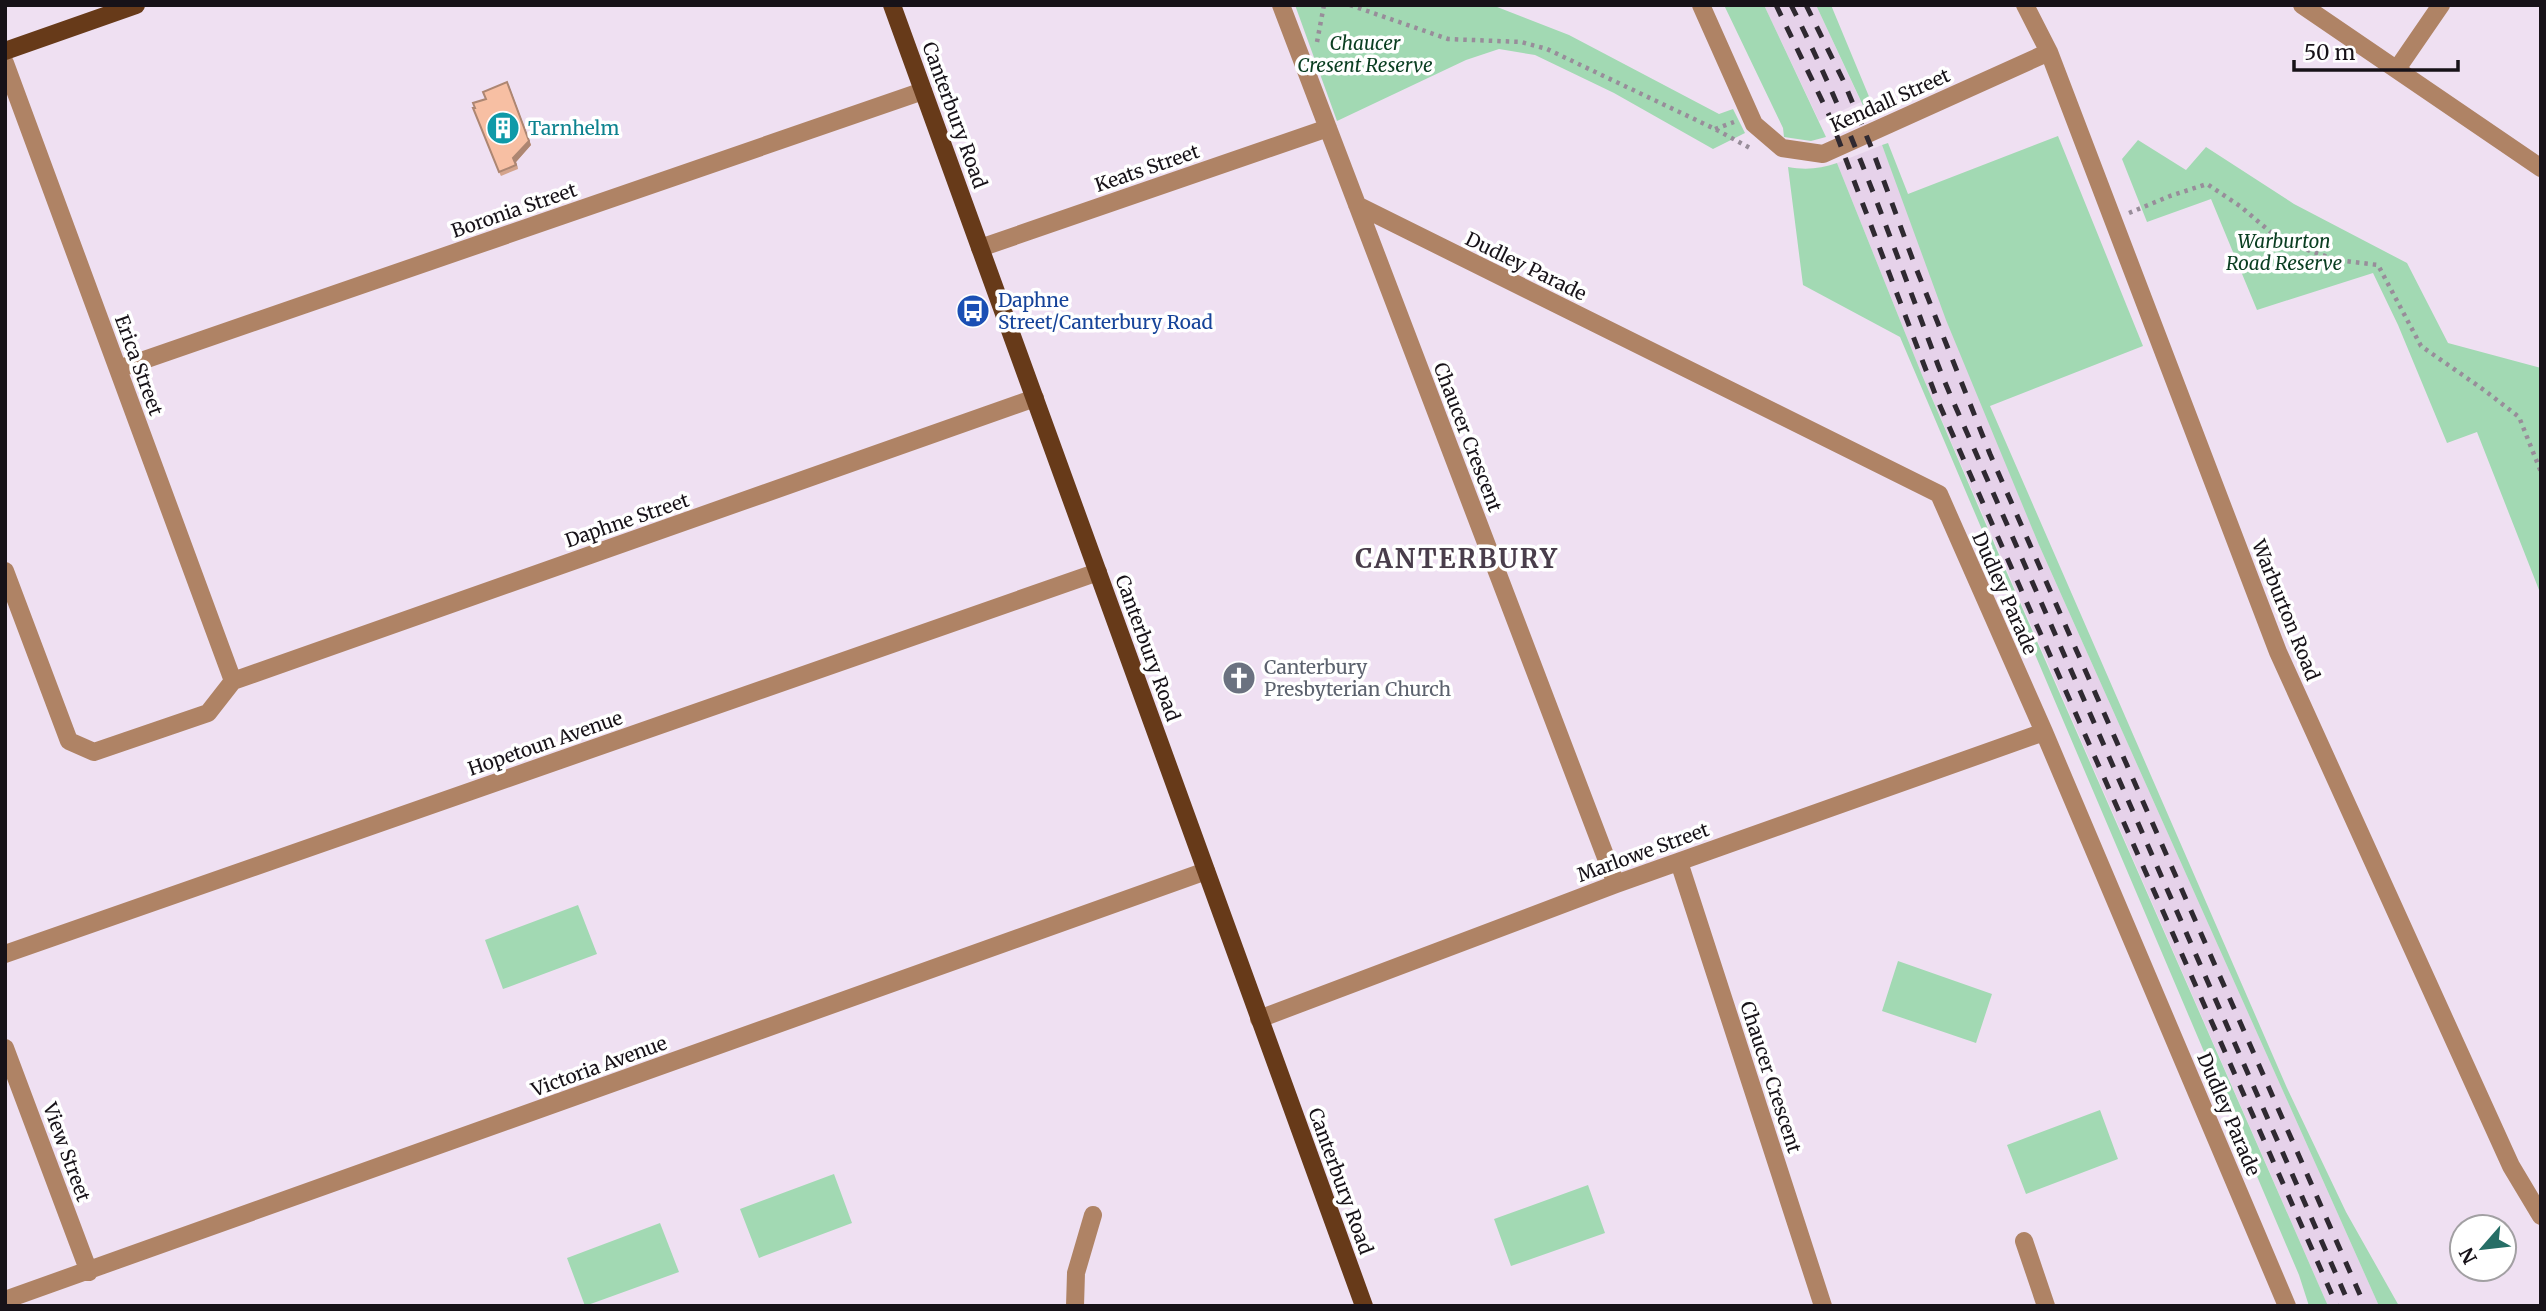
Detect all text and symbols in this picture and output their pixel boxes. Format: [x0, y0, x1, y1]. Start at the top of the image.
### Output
scale bar [2294, 28, 2458, 72]
park label: Chaucer Cresent Reserve [1297, 31, 1433, 77]
street label: Canterbury Road [917, 39, 993, 191]
text: 50 m [2304, 39, 2355, 66]
street label: Kendall Street [1826, 63, 1954, 137]
building icon: Tarnhelm [484, 109, 522, 147]
place label: Tarnhelm [528, 116, 619, 140]
street label: Keats Street [1092, 139, 1203, 197]
street label: Boronia Street [448, 177, 580, 243]
street label: Dudley Parade [1462, 226, 1590, 306]
park label: Warburton Road Reserve [2226, 229, 2342, 275]
place label: Daphne Street/Canterbury Road [998, 288, 1213, 334]
bus stop icon: Daphne Street/Canterbury Road [954, 292, 992, 330]
street label: Erica Street [110, 311, 168, 419]
street label: Chaucer Crescent [1429, 359, 1508, 516]
street label: Daphne Street [562, 487, 693, 552]
street label: Dudley Parade [1967, 528, 2043, 658]
street label: Warburton Road [2246, 535, 2325, 684]
district label: CANTERBURY [1355, 542, 1559, 575]
street label: Canterbury Road [1110, 572, 1186, 724]
place label: Canterbury Presbyterian Church [1264, 655, 1451, 701]
church icon: Canterbury Presbyterian Church [1220, 659, 1258, 697]
street label: Hopetoun Avenue [465, 705, 626, 781]
street label: Marlowe Street [1574, 817, 1713, 887]
street label: Chaucer Crescent [1735, 998, 1807, 1156]
street label: Victoria Avenue [527, 1030, 670, 1102]
street label: Dudley Parade [2192, 1049, 2266, 1179]
street label: View Street [38, 1098, 96, 1205]
street label: Canterbury Road [1303, 1105, 1379, 1257]
north arrow [2448, 1213, 2518, 1283]
text: N [2454, 1244, 2482, 1268]

